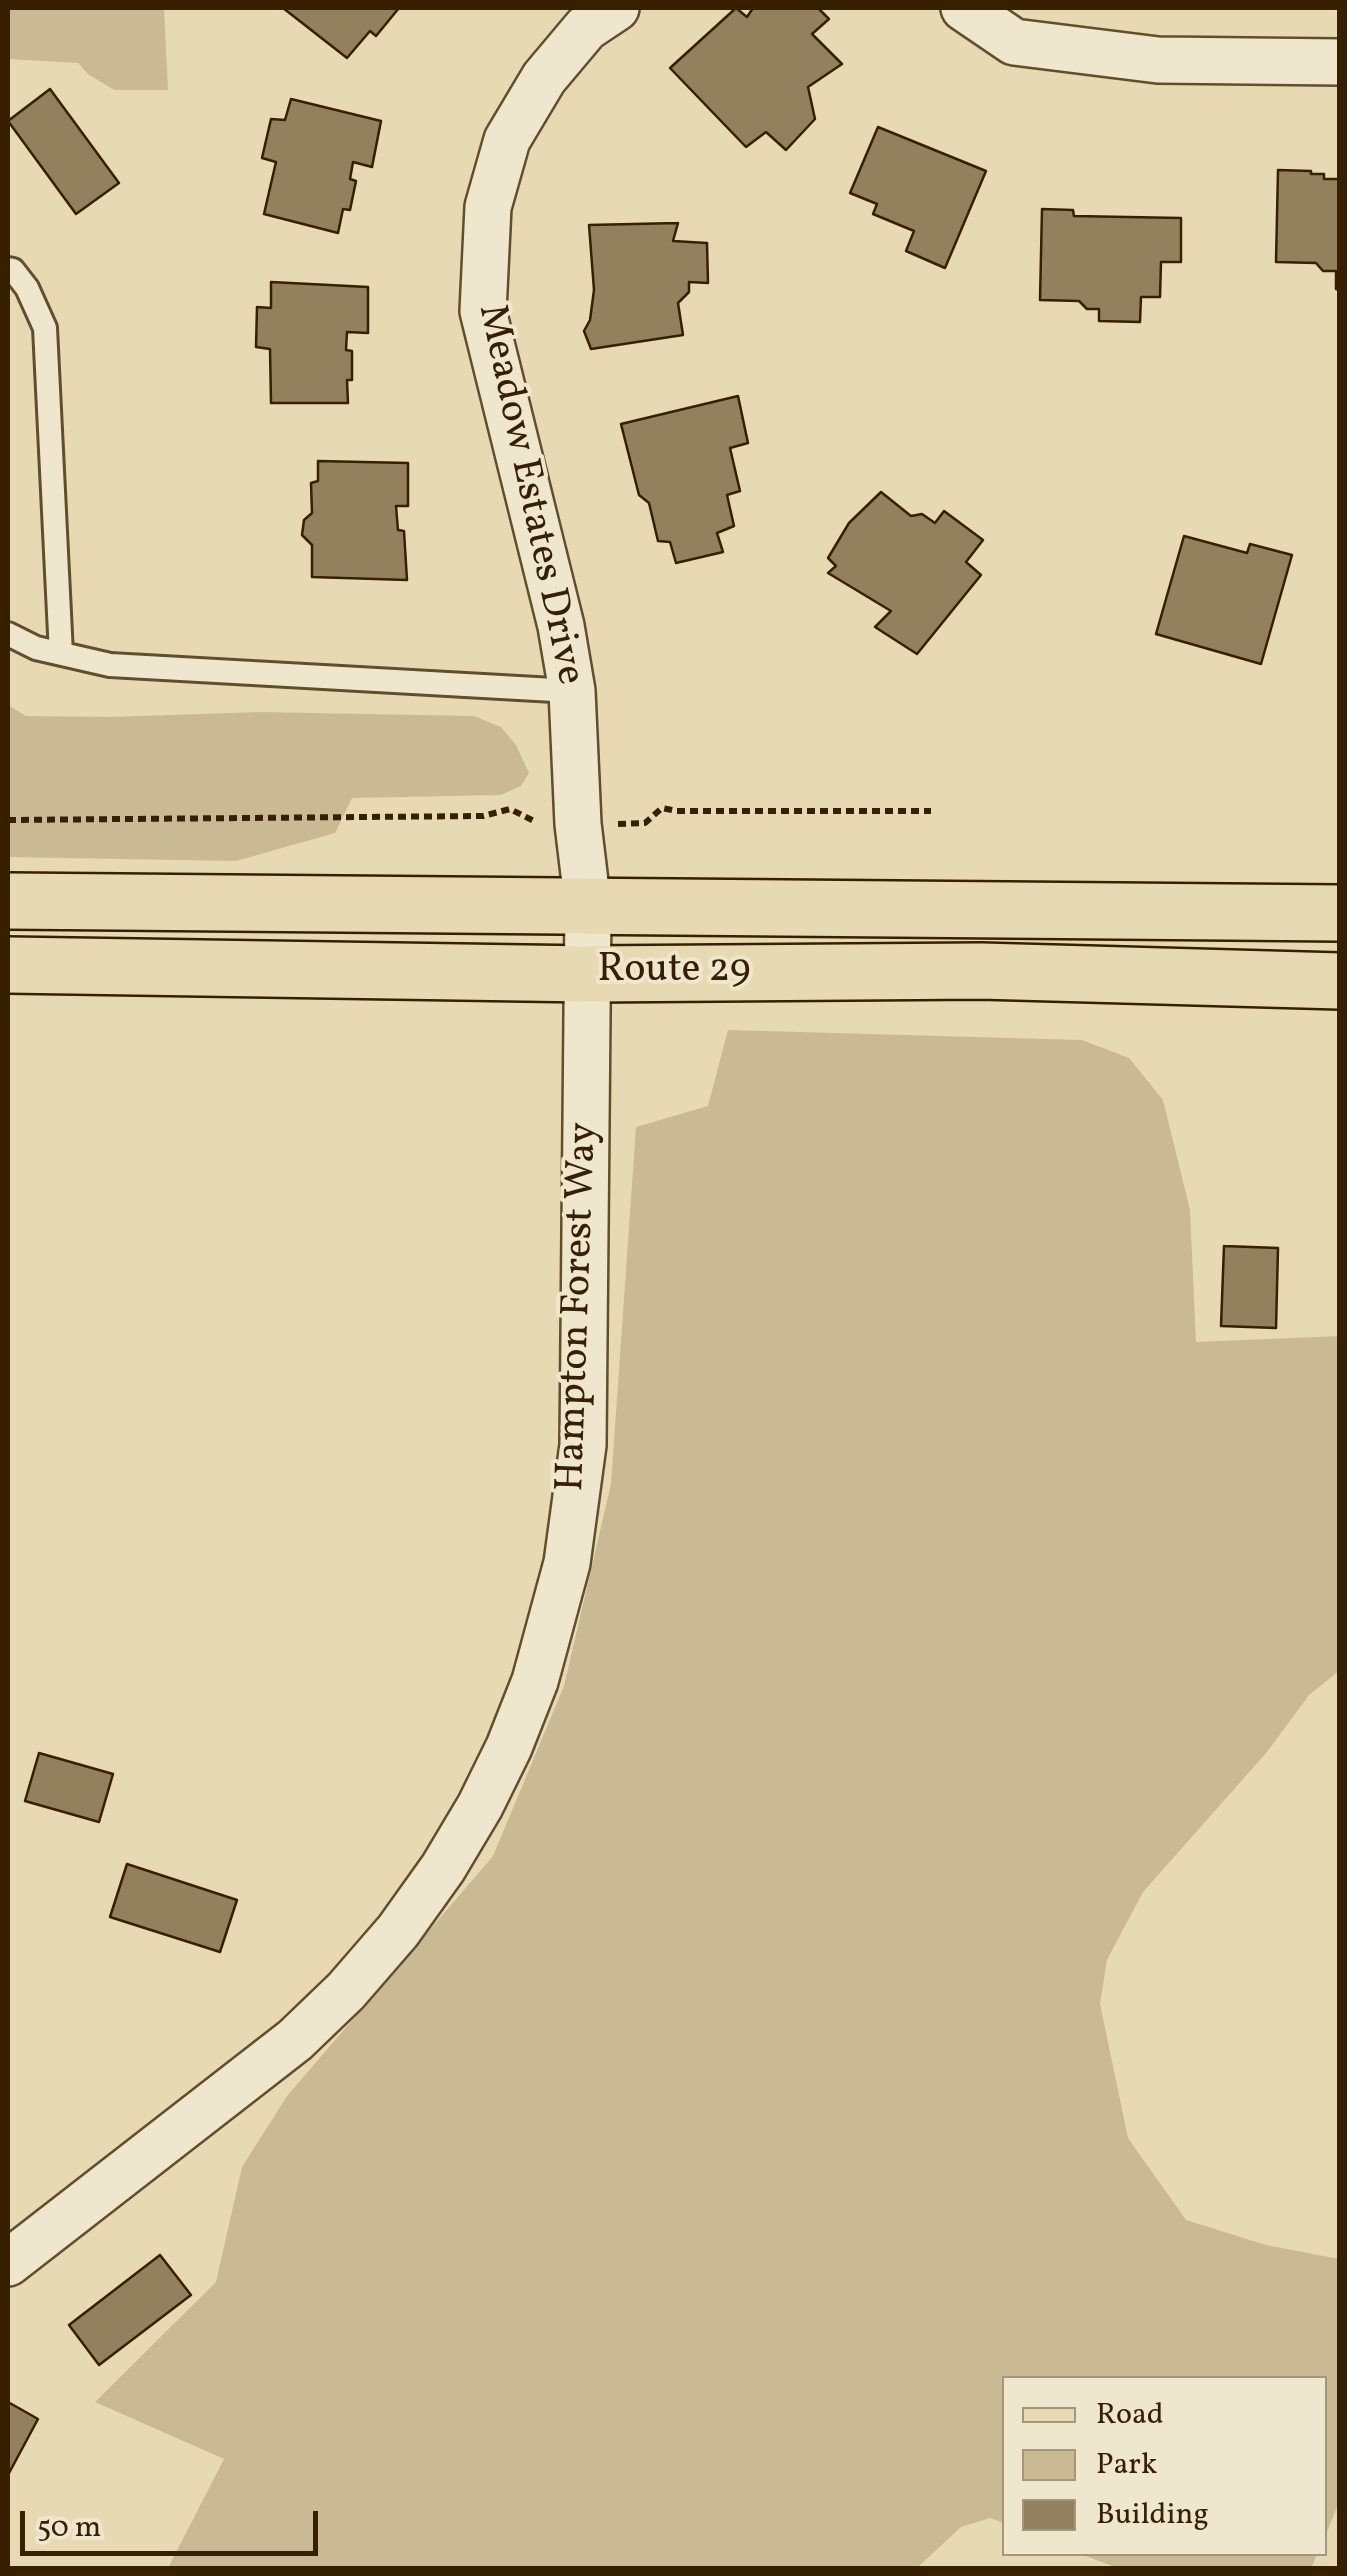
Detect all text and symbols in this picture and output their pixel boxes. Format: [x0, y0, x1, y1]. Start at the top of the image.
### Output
street label: Meadow Estates Drive [464, 300, 592, 690]
street label: Route 29 [598, 949, 750, 997]
street label: Hampton Forest Way [550, 1122, 610, 1492]
legend [1002, 2376, 1327, 2556]
text: Road [1096, 2394, 1164, 2436]
text: Park [1096, 2444, 1157, 2486]
scale bar [25, 2491, 322, 2553]
text: Building [1096, 2494, 1209, 2536]
text: 50 m [37, 2507, 101, 2549]

